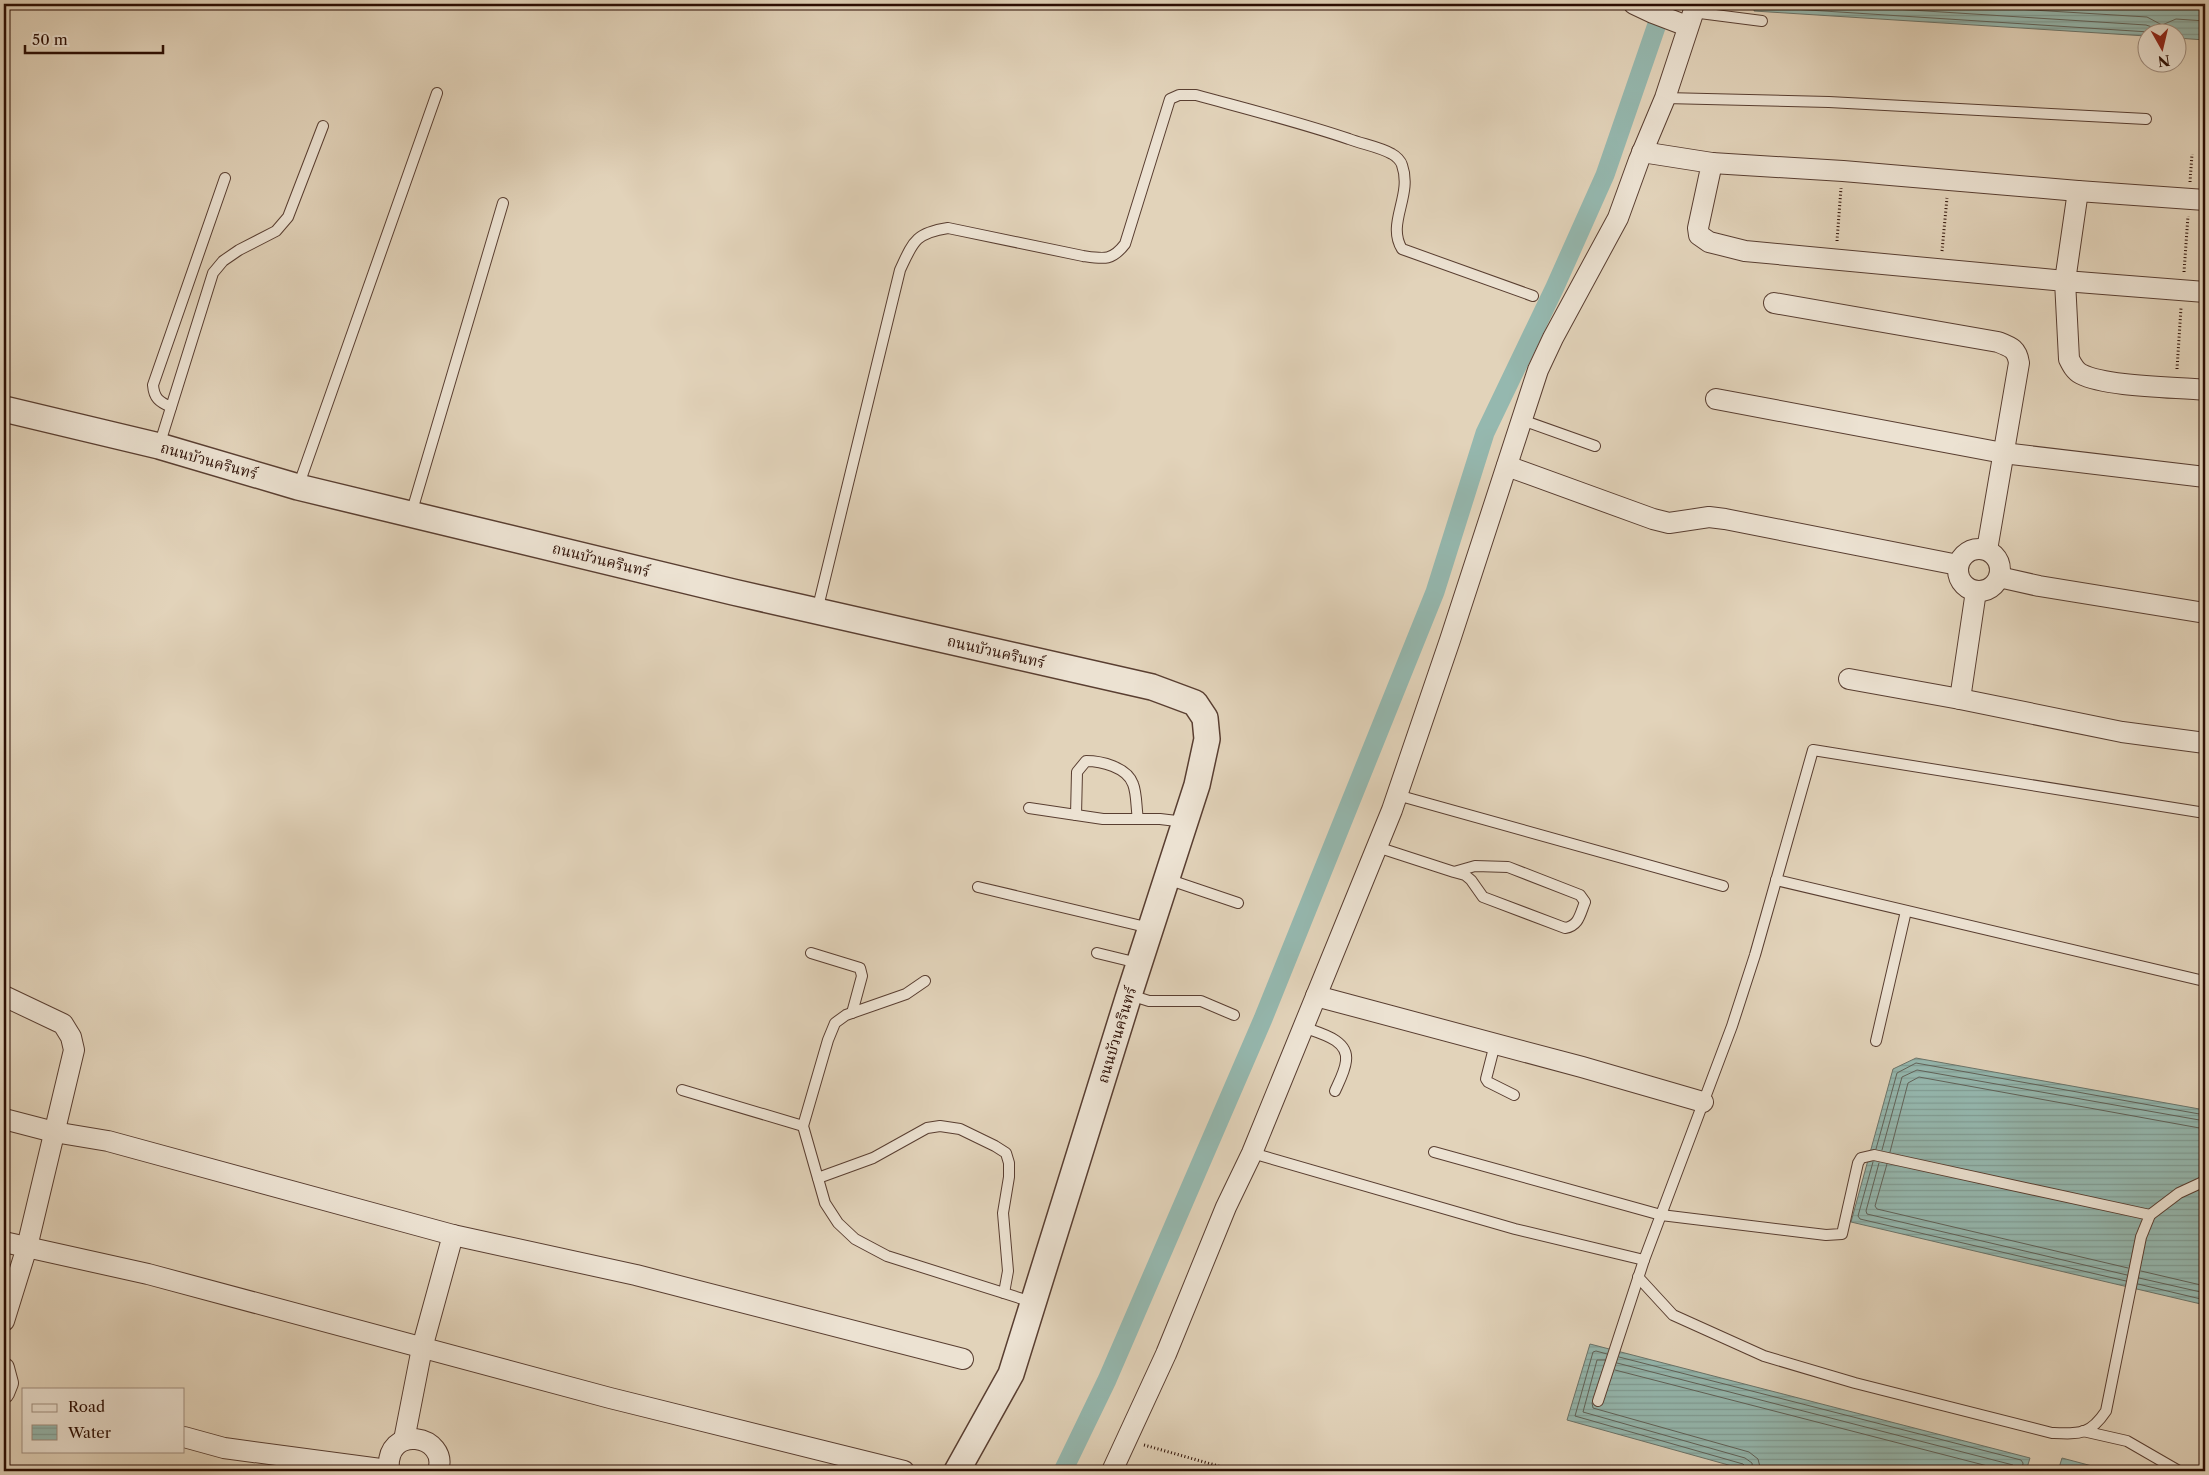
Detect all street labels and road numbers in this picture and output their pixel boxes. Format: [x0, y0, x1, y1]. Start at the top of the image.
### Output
street label: ถนนบัวนครินทร์ [158, 438, 261, 484]
street label: ถนนบัวนครินทร์ [550, 538, 653, 581]
street label: ถนนบัวนครินทร์ [945, 631, 1048, 672]
street label: ถนนบัวนครินทร์ [1093, 983, 1140, 1085]

